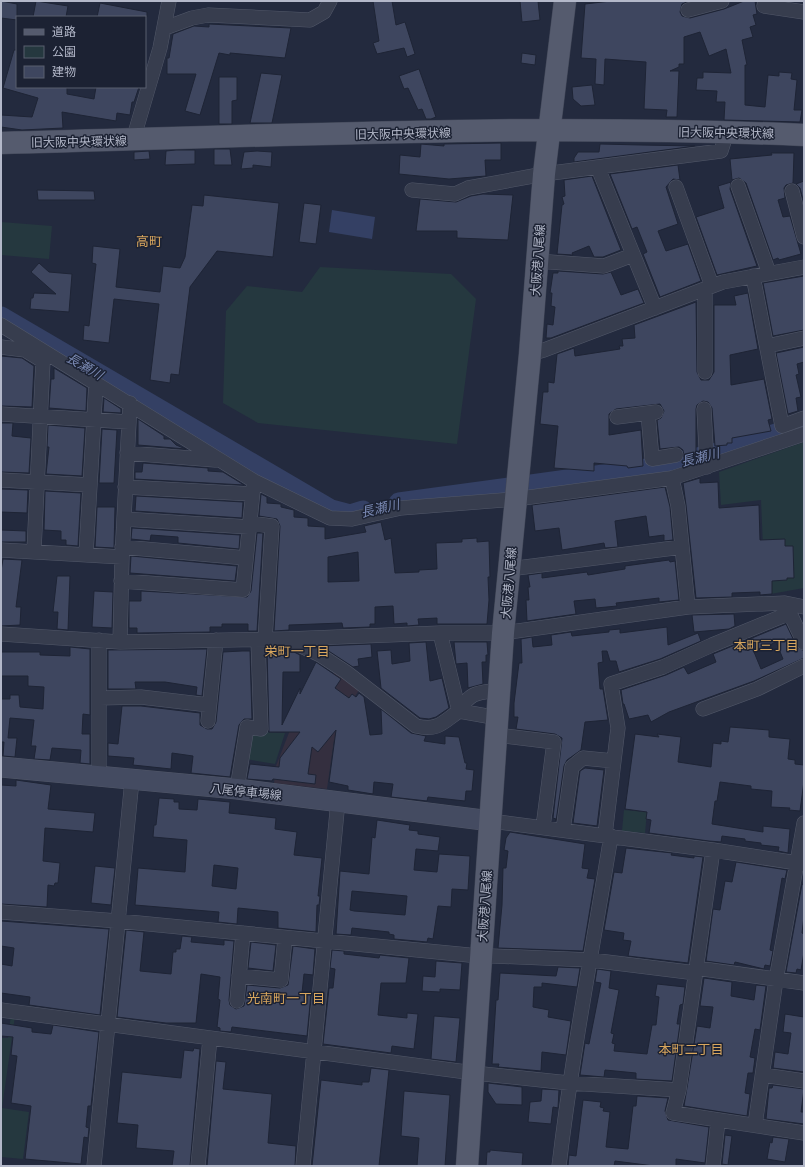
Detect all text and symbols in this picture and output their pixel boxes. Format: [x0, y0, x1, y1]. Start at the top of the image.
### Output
legend [16, 16, 146, 88]
text: 道路 [52, 24, 76, 38]
text: 公園 [52, 44, 76, 58]
text: 建物 [52, 64, 76, 78]
street label: 旧大阪中央環状線 [678, 124, 774, 140]
street label: 旧大阪中央環状線 [355, 125, 451, 141]
street label: 旧大阪中央環状線 [31, 133, 127, 149]
street label: 大阪港八尾線 [528, 224, 546, 296]
district label: 高町 [136, 233, 162, 249]
water label: 長瀬川 [64, 349, 108, 384]
water label: 長瀬川 [679, 444, 723, 469]
water label: 長瀬川 [359, 495, 403, 520]
street label: 大阪港八尾線 [498, 547, 518, 619]
district label: 本町三丁目 [733, 637, 799, 653]
district label: 栄町一丁目 [264, 643, 330, 659]
street label: 八尾停車場線 [209, 780, 283, 802]
street label: 大阪港八尾線 [475, 870, 493, 942]
district label: 光南町一丁目 [247, 990, 325, 1006]
district label: 本町二丁目 [658, 1041, 724, 1057]

